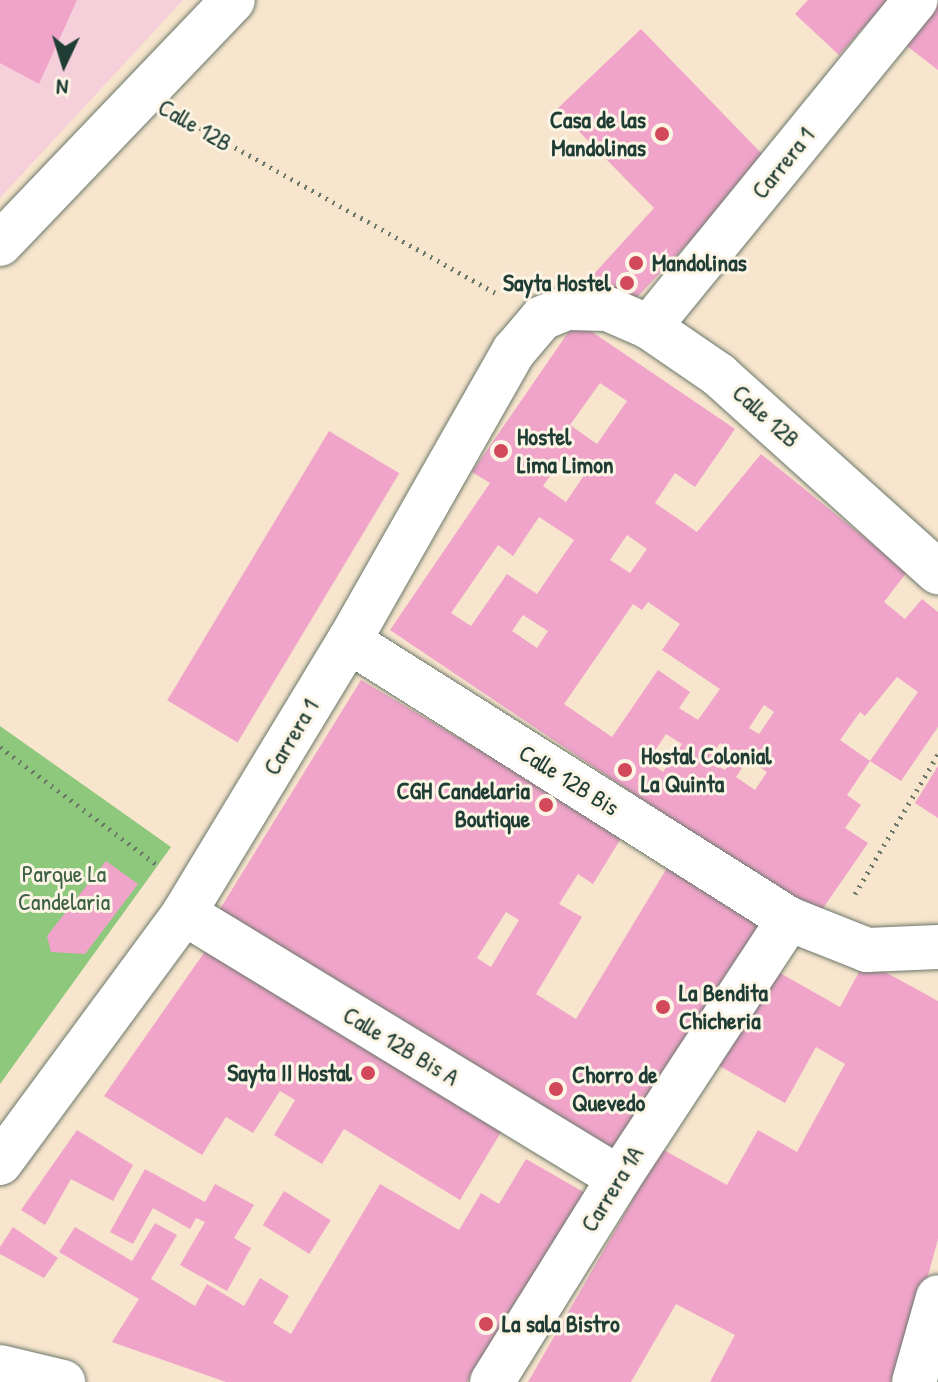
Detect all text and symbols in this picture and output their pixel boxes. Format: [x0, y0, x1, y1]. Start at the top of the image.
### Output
north arrow [24, 24, 104, 104]
text: N [55, 73, 69, 103]
street label: Calle 12B [153, 93, 237, 157]
place label: Casa de las Mandolinas [550, 106, 646, 162]
street label: Carrera 1 [746, 122, 820, 204]
marker: Casa de las Mandolinas [653, 125, 671, 143]
place label: Mandolinas [652, 249, 747, 277]
marker: Mandolinas [627, 254, 645, 272]
place label: Sayta Hostel [503, 269, 611, 297]
marker: Sayta Hostel [618, 274, 636, 292]
street label: Calle 12B [727, 379, 805, 453]
place label: Hostel Lima Limon [517, 423, 614, 479]
marker: Hostel Lima Limon [492, 442, 510, 460]
street label: Carrera 1 [257, 694, 325, 780]
street label: Calle 12B Bis [514, 738, 624, 822]
place label: Hostal Colonial La Quinta [641, 742, 772, 798]
marker: Hostal Colonial La Quinta [616, 761, 634, 779]
place label: CGH Candelaria Boutique [396, 777, 530, 833]
marker: CGH Candelaria Boutique [537, 796, 555, 814]
park label: Parque La Candelaria [18, 860, 110, 916]
place label: La Bendita Chicheria [679, 979, 768, 1035]
marker: La Bendita Chicheria [654, 998, 672, 1016]
street label: Calle 12B Bis A [338, 1000, 464, 1092]
place label: Sayta II Hostal [227, 1059, 352, 1087]
place label: Chorro de Quevedo [572, 1061, 657, 1117]
marker: Sayta II Hostal [359, 1064, 377, 1082]
marker: Chorro de Quevedo [547, 1080, 565, 1098]
street label: Carrera 1A [575, 1141, 649, 1237]
place label: La sala Bistro [502, 1310, 620, 1338]
marker: La sala Bistro [477, 1315, 495, 1333]

